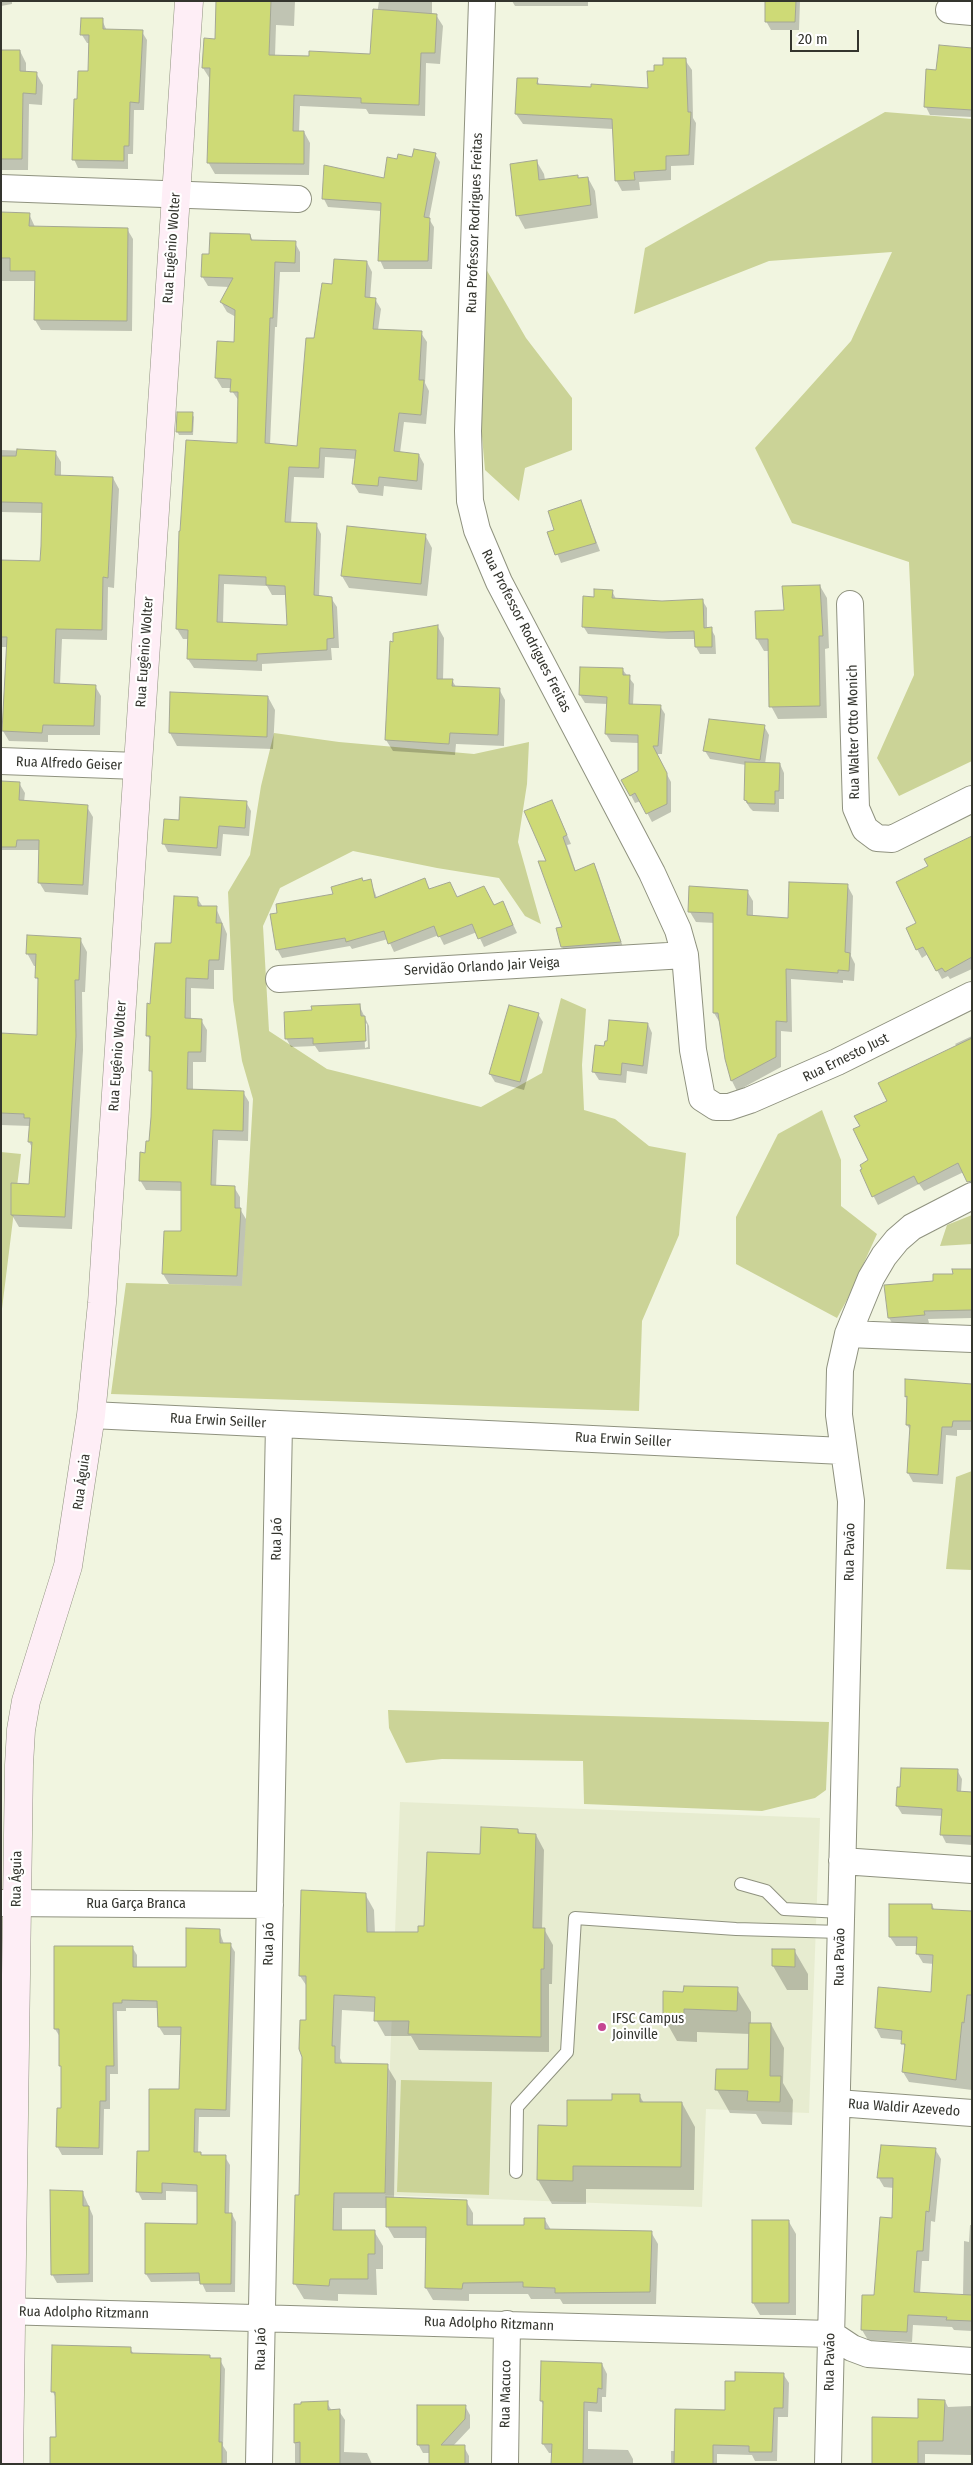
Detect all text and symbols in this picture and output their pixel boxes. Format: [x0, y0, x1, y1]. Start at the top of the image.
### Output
scale bar [793, 20, 862, 52]
text: 20 m [798, 30, 828, 48]
street label: Rua Professor Rodrigues Freitas [463, 132, 487, 314]
street label: Rua Eugênio Wolter [160, 192, 184, 304]
street label: Rua Professor Rodrigues Freitas [477, 547, 575, 715]
street label: Rua Eugênio Wolter [133, 596, 157, 708]
street label: Rua Walter Otto Monich [844, 664, 864, 800]
street label: Rua Alfredo Geiser [16, 754, 122, 774]
street label: Servidão Orlando Jair Veiga [404, 955, 560, 979]
street label: Rua Eugênio Wolter [106, 1000, 130, 1112]
street label: Rua Ernesto Just [800, 1030, 892, 1086]
street label: Rua Erwin Seiller [169, 1410, 267, 1432]
street label: Rua Erwin Seiller [574, 1429, 672, 1451]
street label: Rua Águia [70, 1453, 94, 1511]
street label: Rua Jaó [268, 1517, 286, 1561]
street label: Rua Pavão [841, 1523, 859, 1581]
street label: Rua Águia [8, 1851, 26, 1907]
street label: Rua Garça Branca [86, 1896, 186, 1912]
street label: Rua Jaó [260, 1922, 278, 1966]
street label: Rua Pavão [831, 1928, 849, 1986]
place label: IFSC Campus Joinville [612, 2011, 684, 2044]
marker: IFSC Campus Joinville [596, 2021, 608, 2033]
street label: Rua Waldir Azevedo [847, 2096, 961, 2120]
street label: Rua Adolpho Ritzmann [19, 2303, 149, 2323]
street label: Rua Adolpho Ritzmann [424, 2313, 554, 2335]
street label: Rua Jaó [252, 2327, 270, 2371]
street label: Rua Pavão [821, 2333, 839, 2391]
street label: Rua Macuco [497, 2360, 515, 2428]

